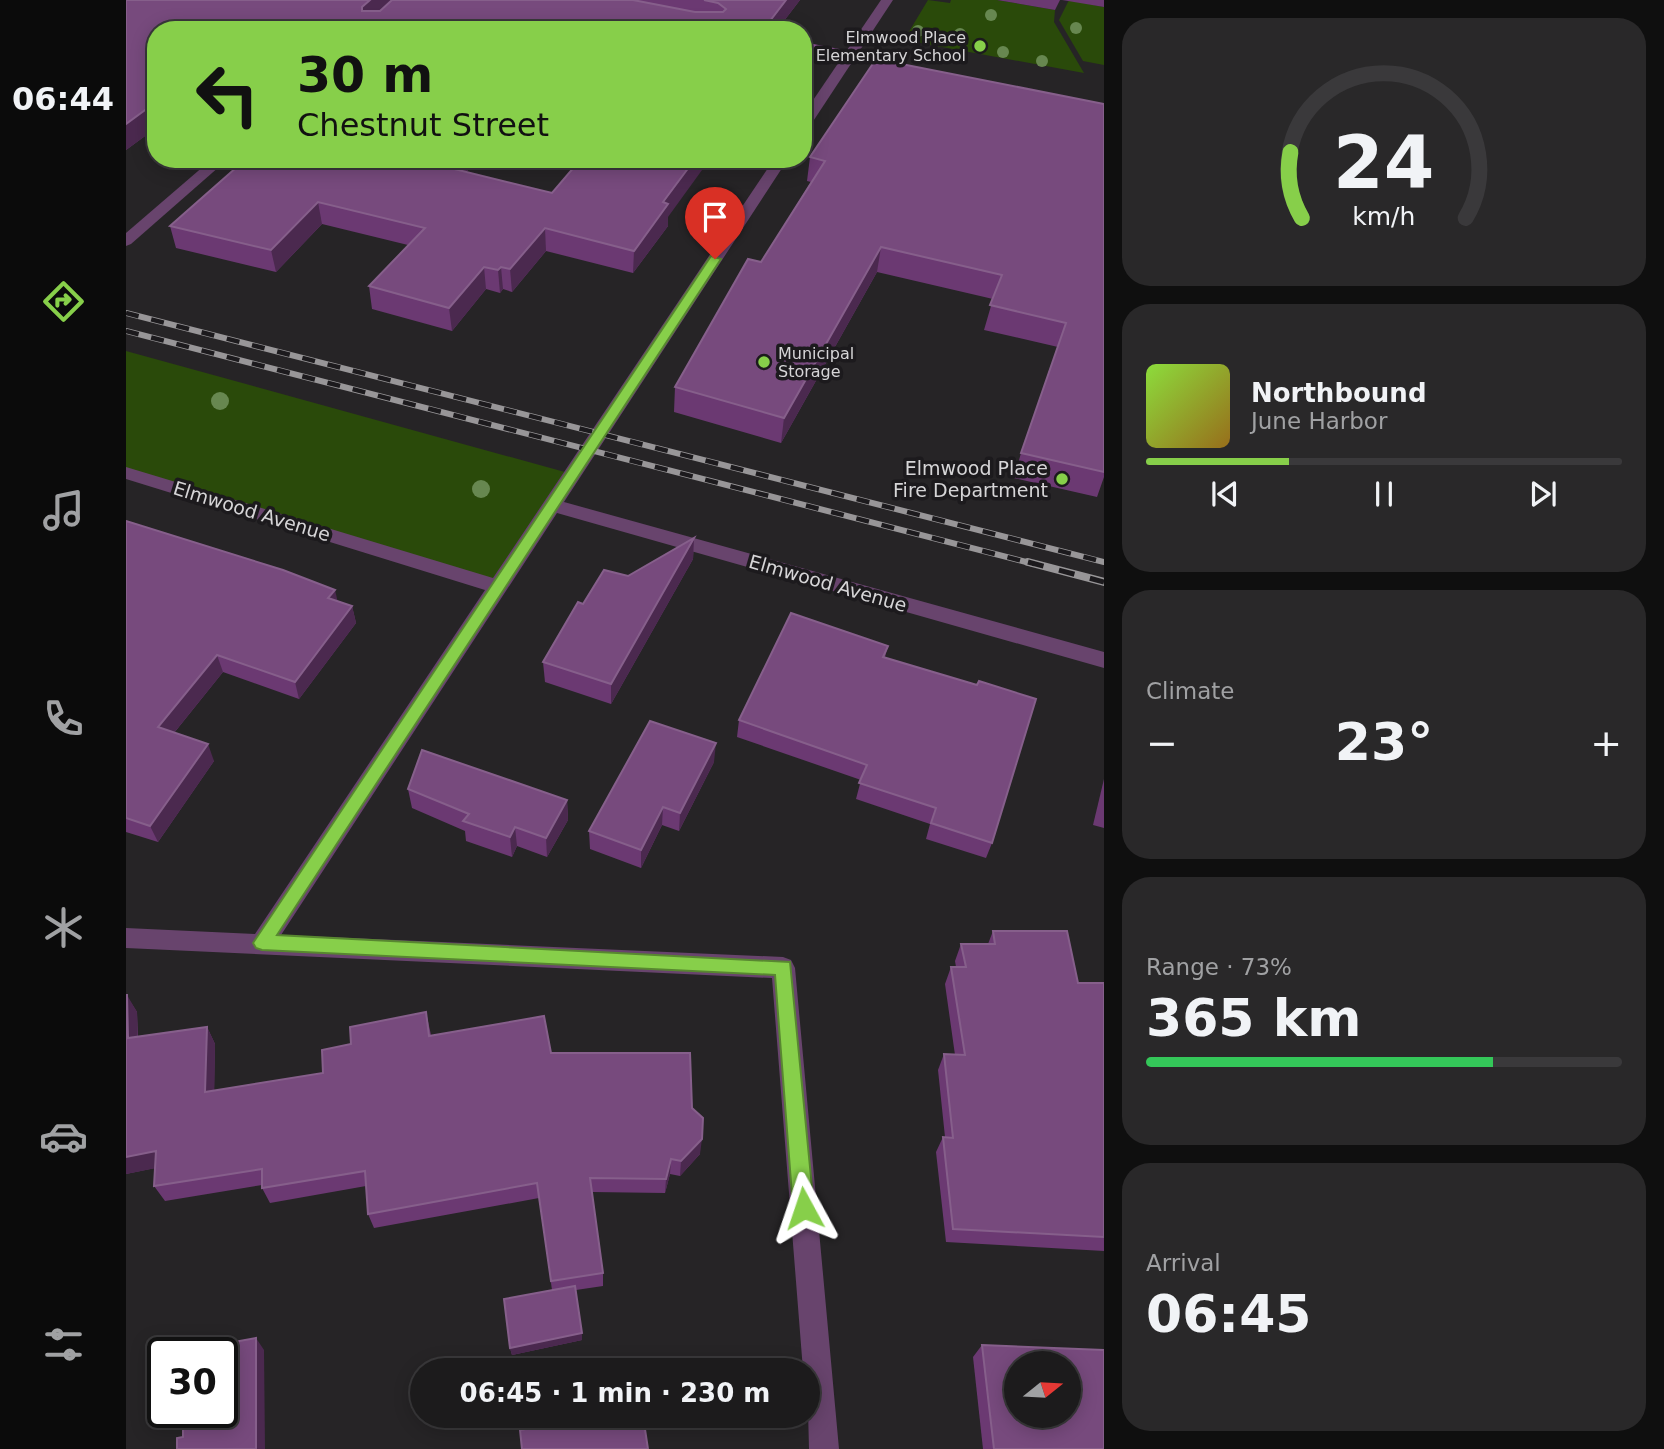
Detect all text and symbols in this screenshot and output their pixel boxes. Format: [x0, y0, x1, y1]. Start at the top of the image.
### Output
place label: Elmwood Place Elementary School [816, 28, 966, 65]
marker: Elmwood Place Elementary School [972, 38, 988, 54]
text: 30 m [297, 47, 433, 104]
icon: left [182, 49, 273, 140]
text: 06:44 [12, 80, 114, 118]
text: Chestnut Street [297, 106, 549, 144]
text: 24 [1333, 120, 1435, 205]
pin [685, 187, 745, 259]
icon: arrive [696, 198, 734, 236]
text: km/h [1352, 202, 1416, 231]
icon: directions [39, 277, 88, 326]
place label: Municipal Storage [778, 344, 854, 381]
marker: Municipal Storage [756, 354, 772, 370]
text: Northbound [1251, 378, 1427, 408]
text: June Harbor [1251, 408, 1387, 434]
place label: Elmwood Place Fire Department [893, 457, 1048, 501]
marker: Elmwood Place Fire Department [1054, 471, 1070, 487]
icon: previous [1206, 475, 1244, 513]
icon: pause [1365, 475, 1403, 513]
icon: next [1524, 475, 1562, 513]
street label: Elmwood Avenue [171, 477, 333, 545]
icon: music [39, 486, 88, 535]
street label: Elmwood Avenue [746, 550, 910, 616]
text: Climate [1146, 678, 1235, 704]
icon: phone [39, 694, 88, 743]
text: 23° [1335, 712, 1433, 772]
text: − [1146, 721, 1178, 765]
text: + [1590, 721, 1622, 765]
icon: climate [39, 903, 88, 952]
text: Range · 73% [1146, 954, 1292, 980]
text: 365 km [1146, 988, 1361, 1048]
icon: car [39, 1112, 88, 1161]
position arrow [767, 1171, 841, 1245]
text: Arrival [1146, 1250, 1221, 1276]
text: 06:45 [1146, 1284, 1312, 1344]
icon: filters [39, 1320, 88, 1369]
speed limit sign: 30 [147, 1337, 238, 1428]
north arrow [1004, 1351, 1082, 1428]
map controls [1004, 1351, 1081, 1428]
text: 06:45 · 1 min · 230 m [460, 1378, 770, 1408]

